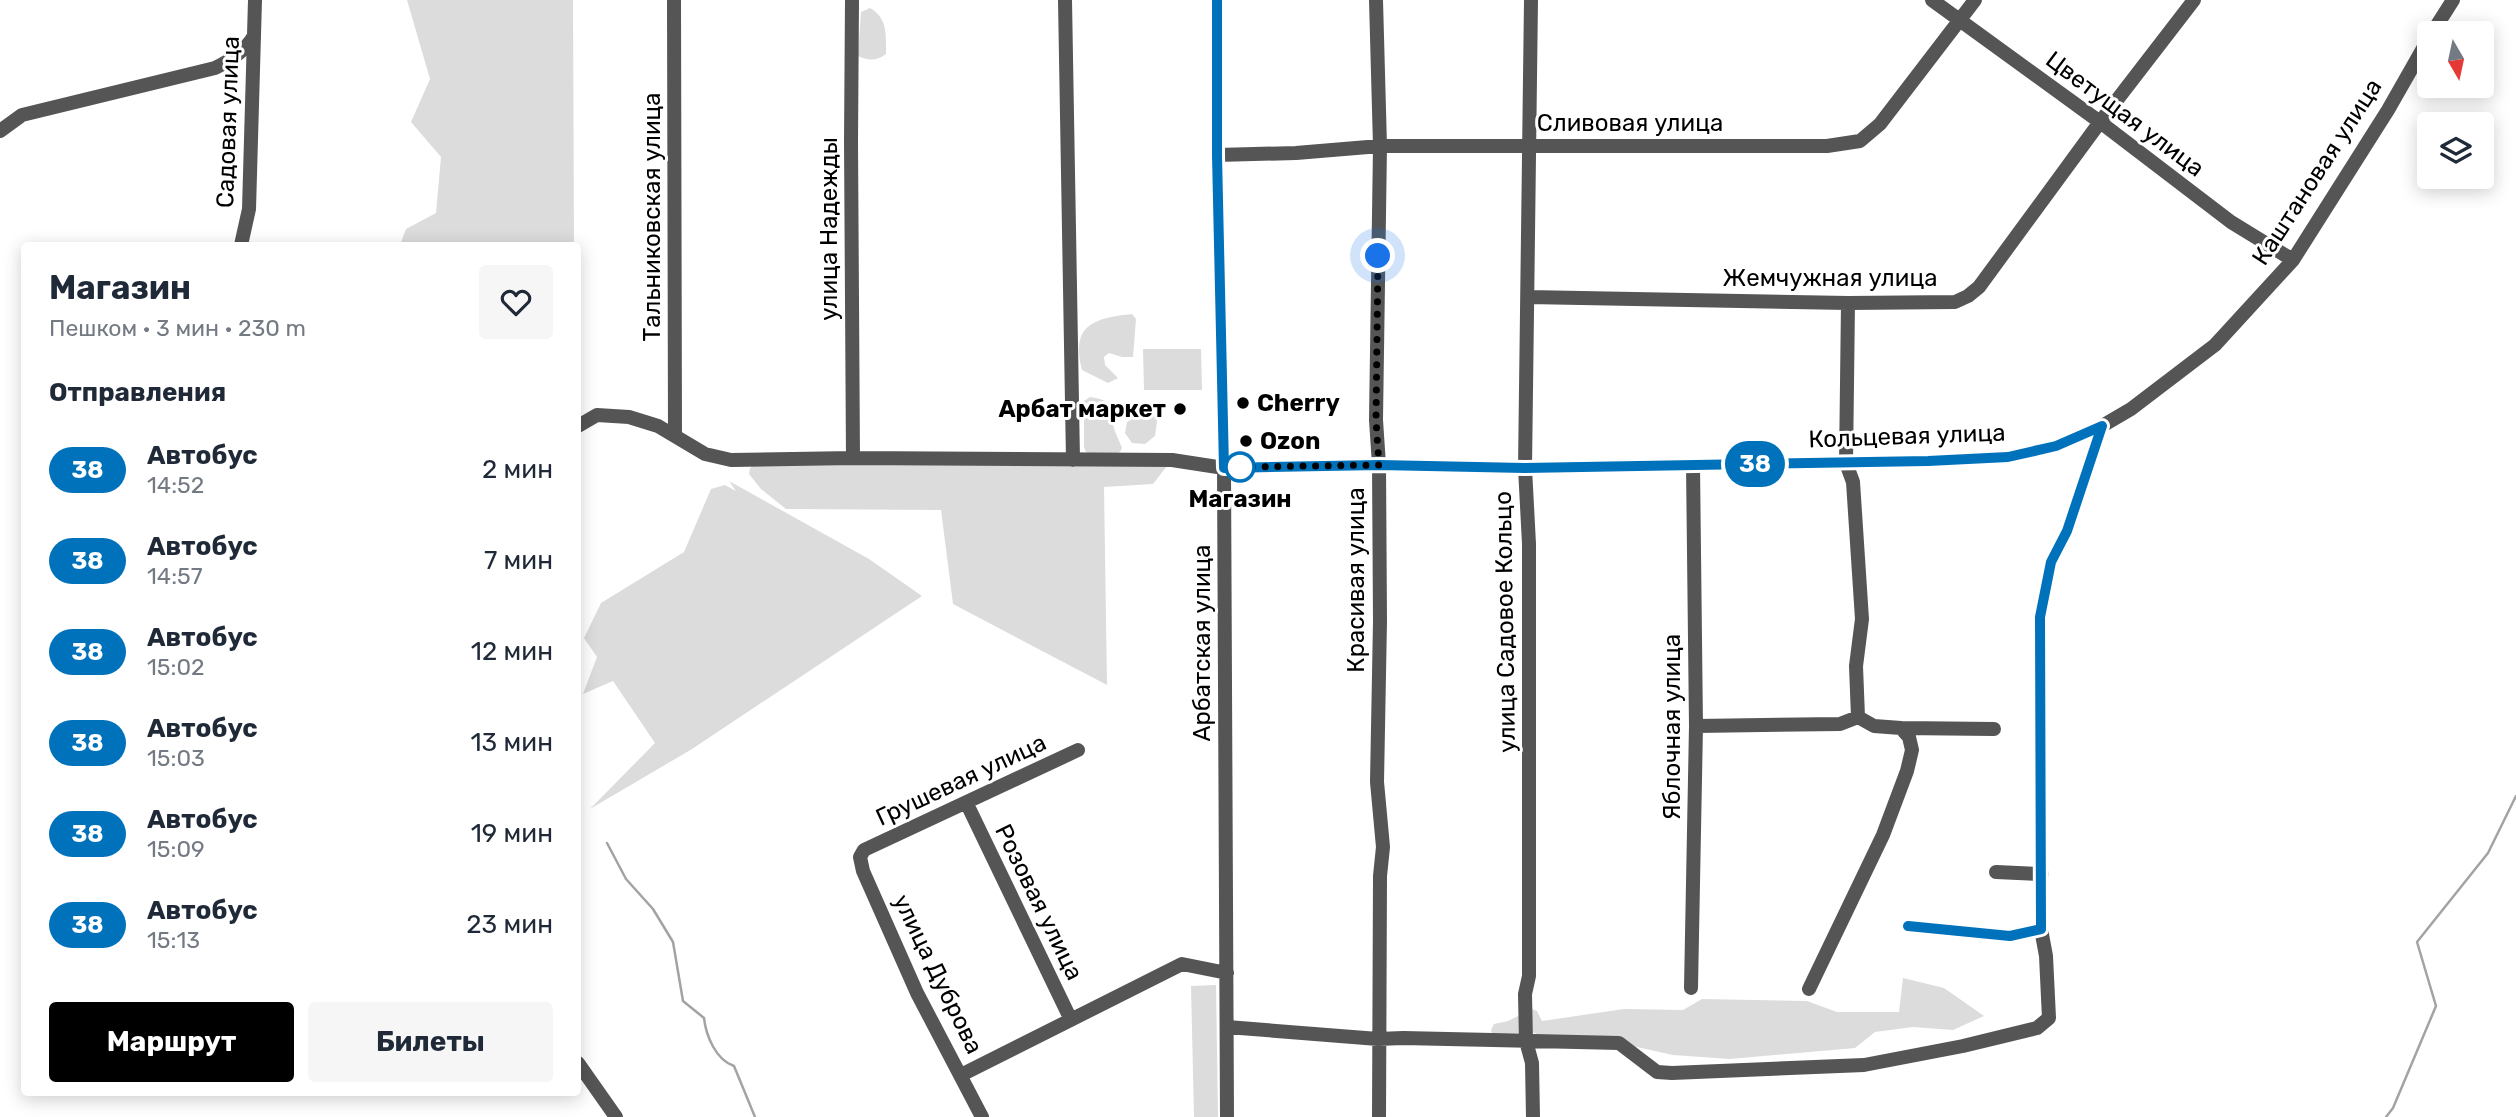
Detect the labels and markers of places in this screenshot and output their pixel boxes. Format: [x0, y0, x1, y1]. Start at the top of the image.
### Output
place label: Cherry [1257, 389, 1340, 417]
place label: Арбат маркет [998, 395, 1166, 423]
marker: Cherry [1235, 395, 1251, 411]
marker: Арбат маркет [1172, 401, 1188, 417]
place label: Ozon [1260, 427, 1320, 455]
marker: Ozon [1238, 433, 1254, 449]
marker: Магазин [1225, 452, 1255, 482]
place label: Магазин [1188, 485, 1292, 513]

